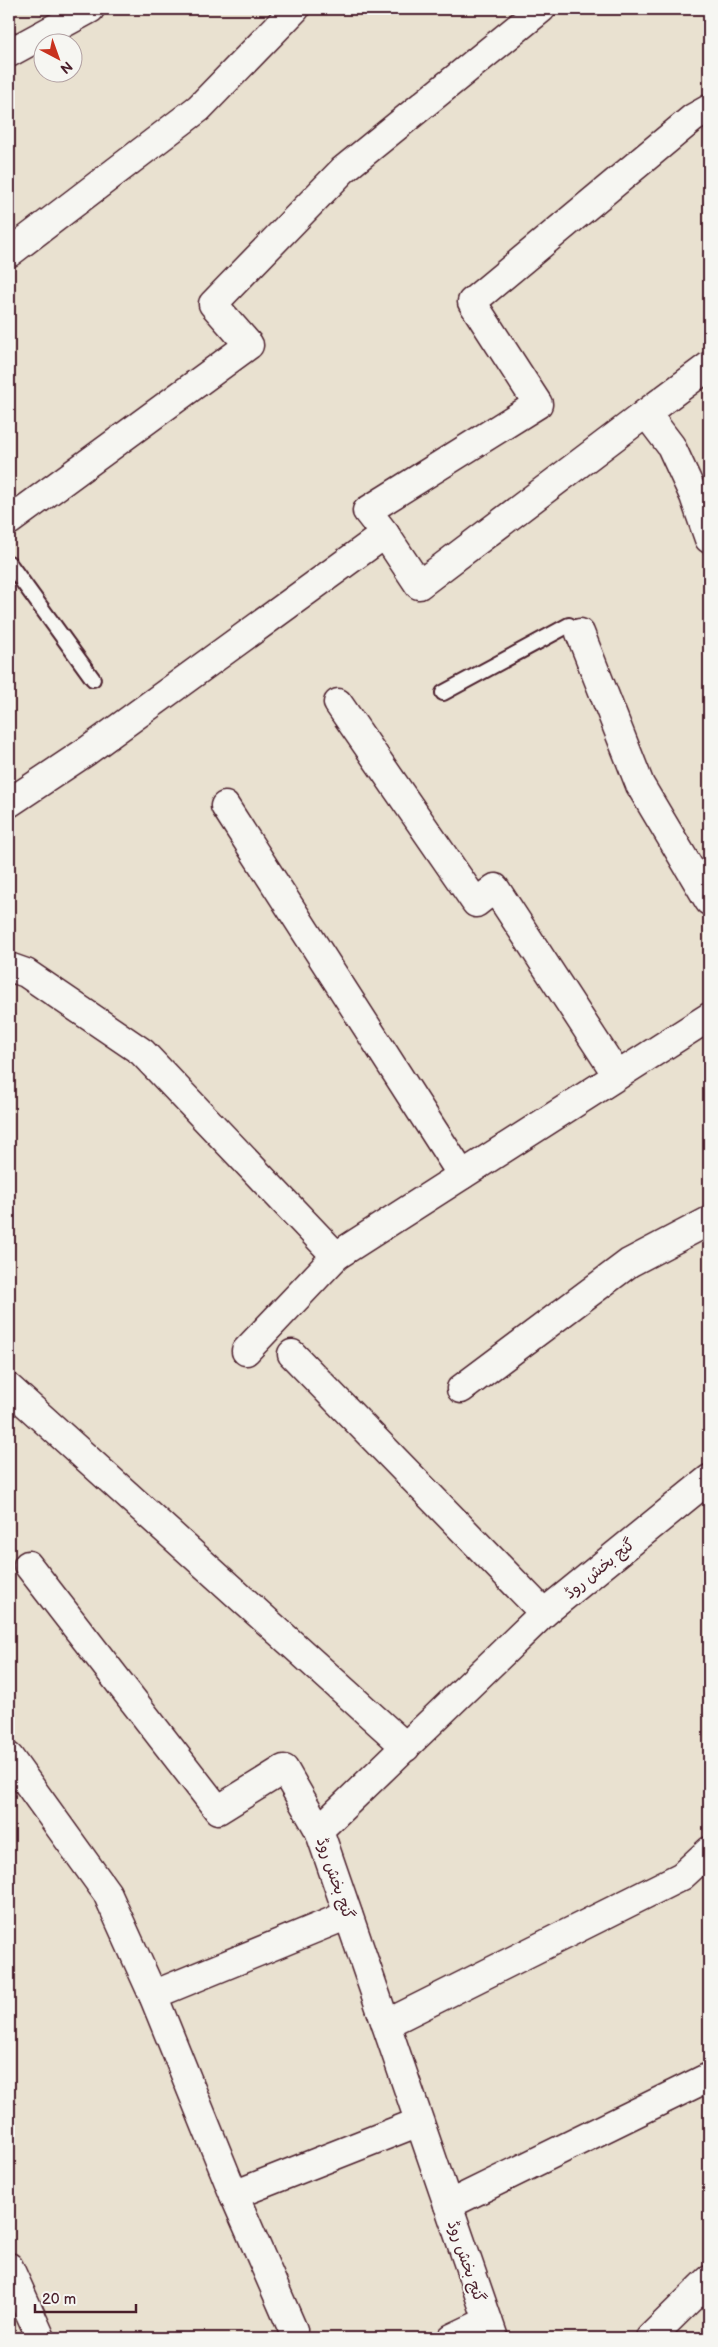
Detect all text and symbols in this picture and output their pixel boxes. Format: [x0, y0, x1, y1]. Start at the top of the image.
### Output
north arrow [32, 32, 82, 82]
text: N [57, 58, 76, 77]
street label: گنج بخش روڈ [560, 1534, 639, 1603]
street label: گنج بخش روڈ [312, 1835, 358, 1922]
street label: گنج بخش روڈ [443, 2218, 489, 2305]
scale bar [35, 2282, 136, 2314]
text: 20 m [42, 2290, 76, 2309]

